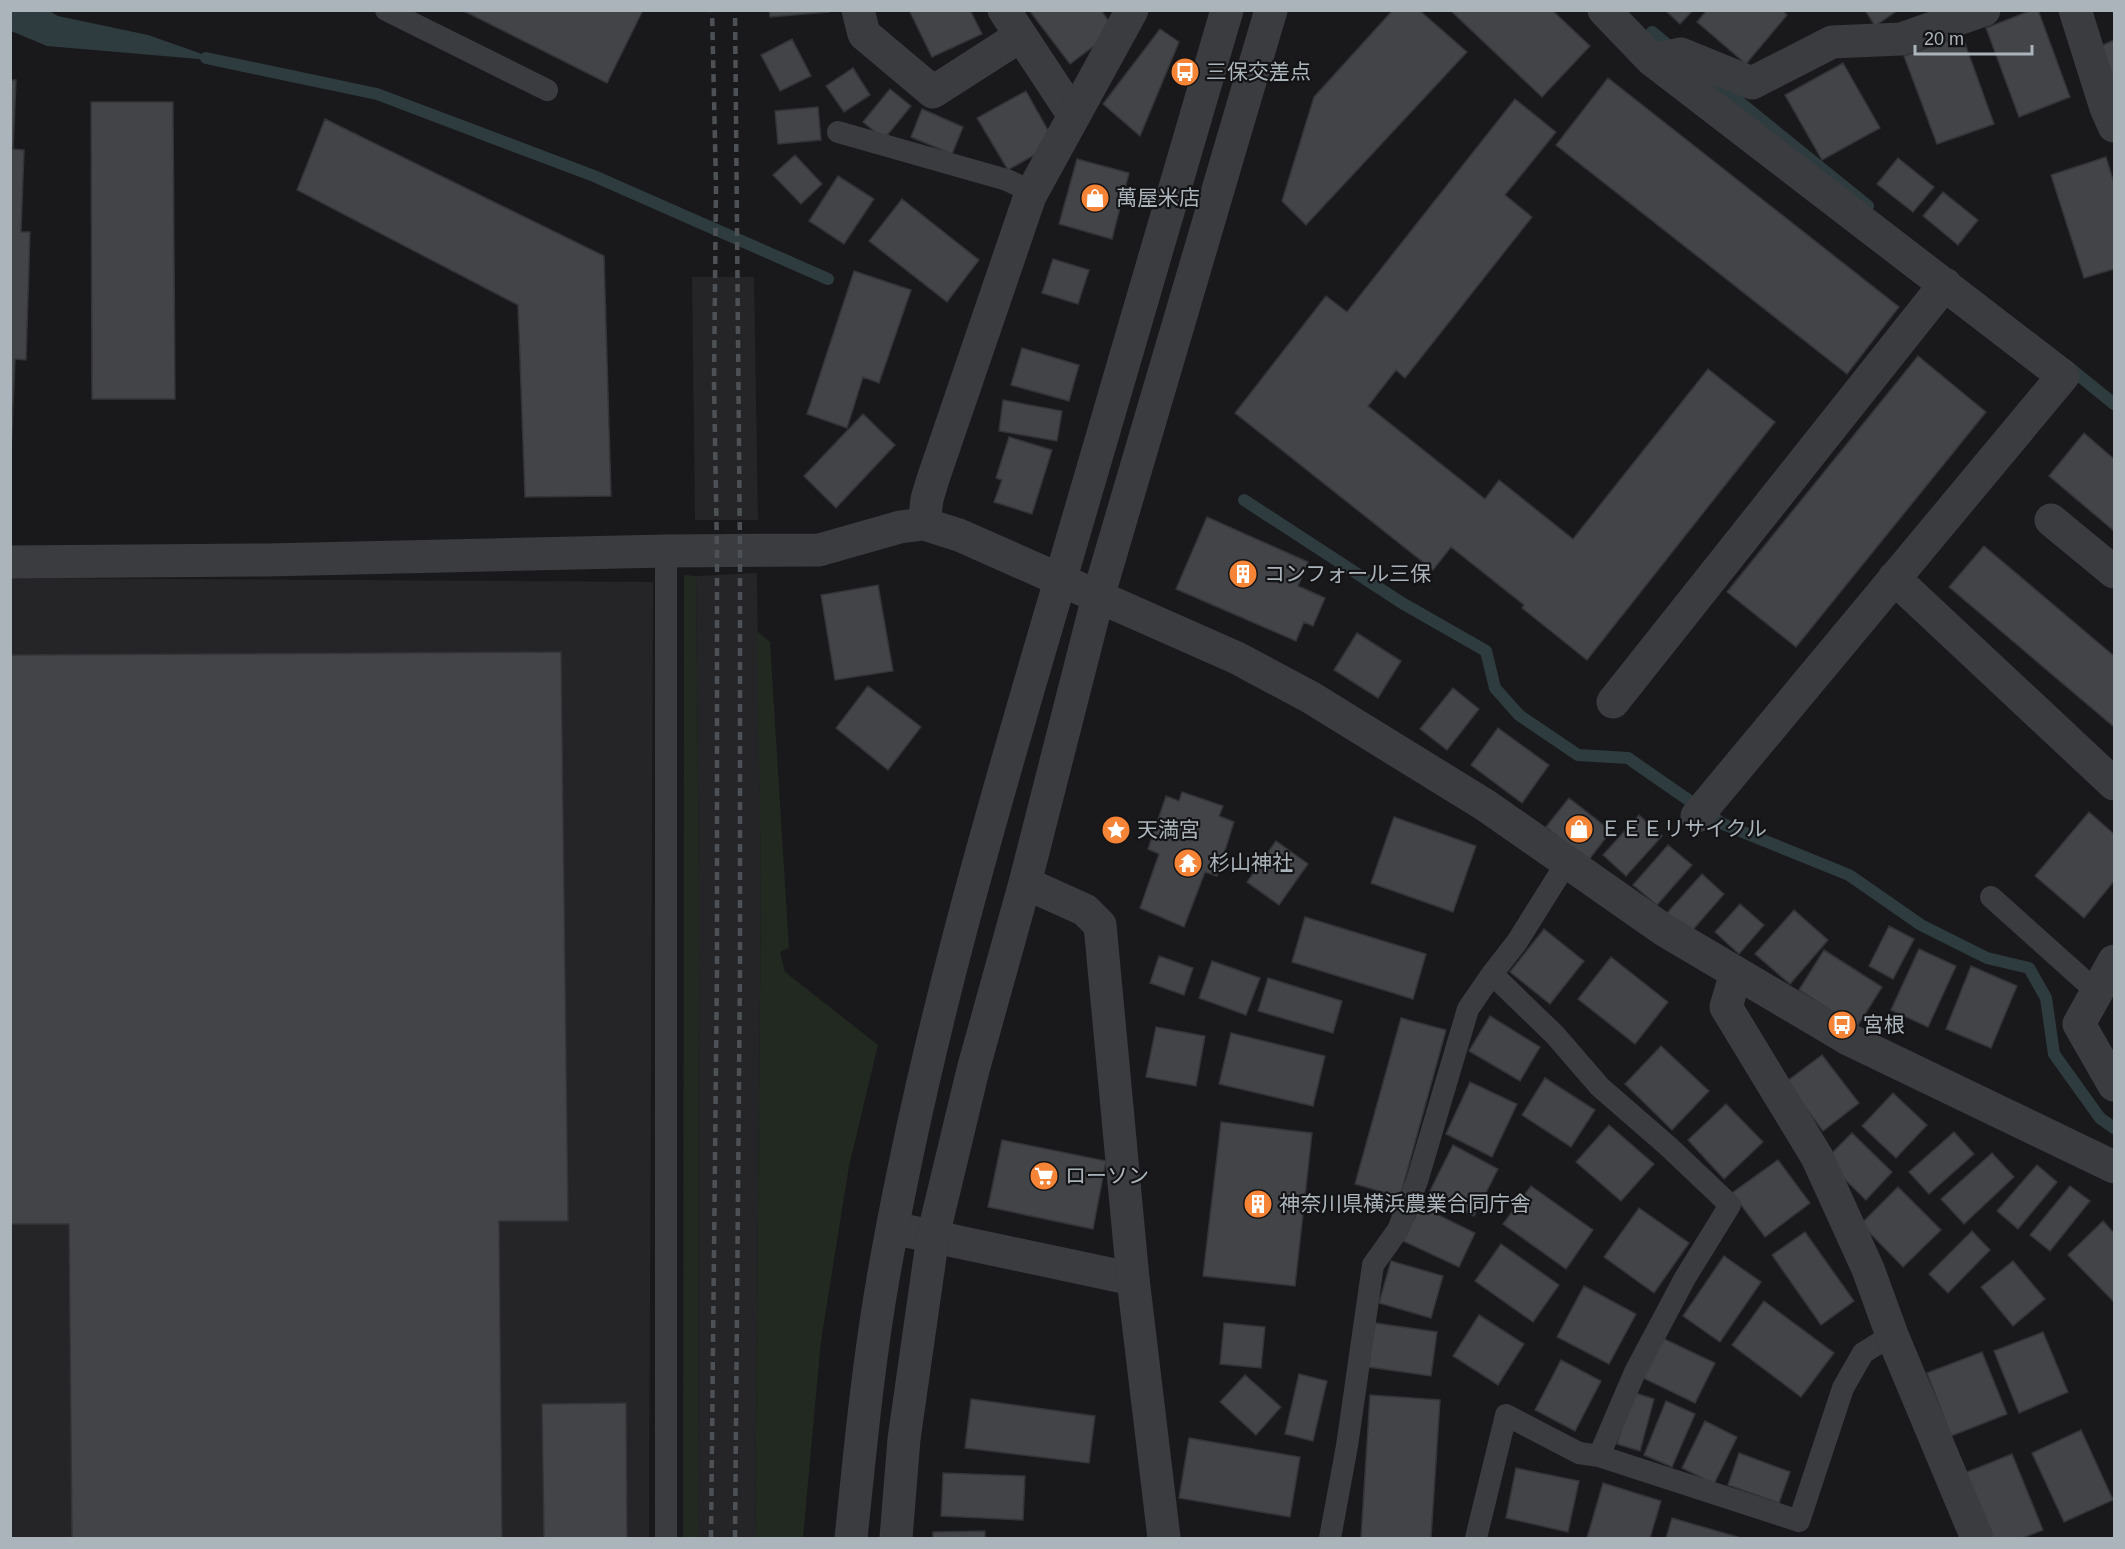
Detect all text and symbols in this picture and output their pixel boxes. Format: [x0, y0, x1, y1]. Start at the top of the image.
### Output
scale bar [1915, 18, 2032, 56]
text: 20 m [1924, 29, 1964, 49]
bus stop icon: 三保交差点 [1169, 56, 1201, 88]
place label: 三保交差点 [1206, 60, 1311, 83]
shop icon: 萬屋米店 [1079, 182, 1111, 214]
place label: 萬屋米店 [1116, 186, 1200, 209]
building icon: コンフォール三保 [1227, 558, 1259, 590]
place label: コンフォール三保 [1264, 562, 1431, 585]
shop icon: ＥＥＥリサイクル [1563, 813, 1595, 845]
place icon: 天満宮 [1100, 814, 1132, 846]
place label: ＥＥＥリサイクル [1600, 817, 1767, 840]
place label: 天満宮 [1137, 818, 1200, 841]
temple icon: 杉山神社 [1172, 847, 1204, 879]
place label: 杉山神社 [1209, 851, 1293, 874]
bus stop icon: 宮根 [1826, 1009, 1858, 1041]
place label: 宮根 [1863, 1013, 1905, 1036]
supermarket icon: ローソン [1028, 1160, 1060, 1192]
place label: ローソン [1065, 1164, 1149, 1187]
building icon: 神奈川県横浜農業合同庁舎 [1242, 1188, 1274, 1220]
place label: 神奈川県横浜農業合同庁舎 [1279, 1192, 1531, 1215]

